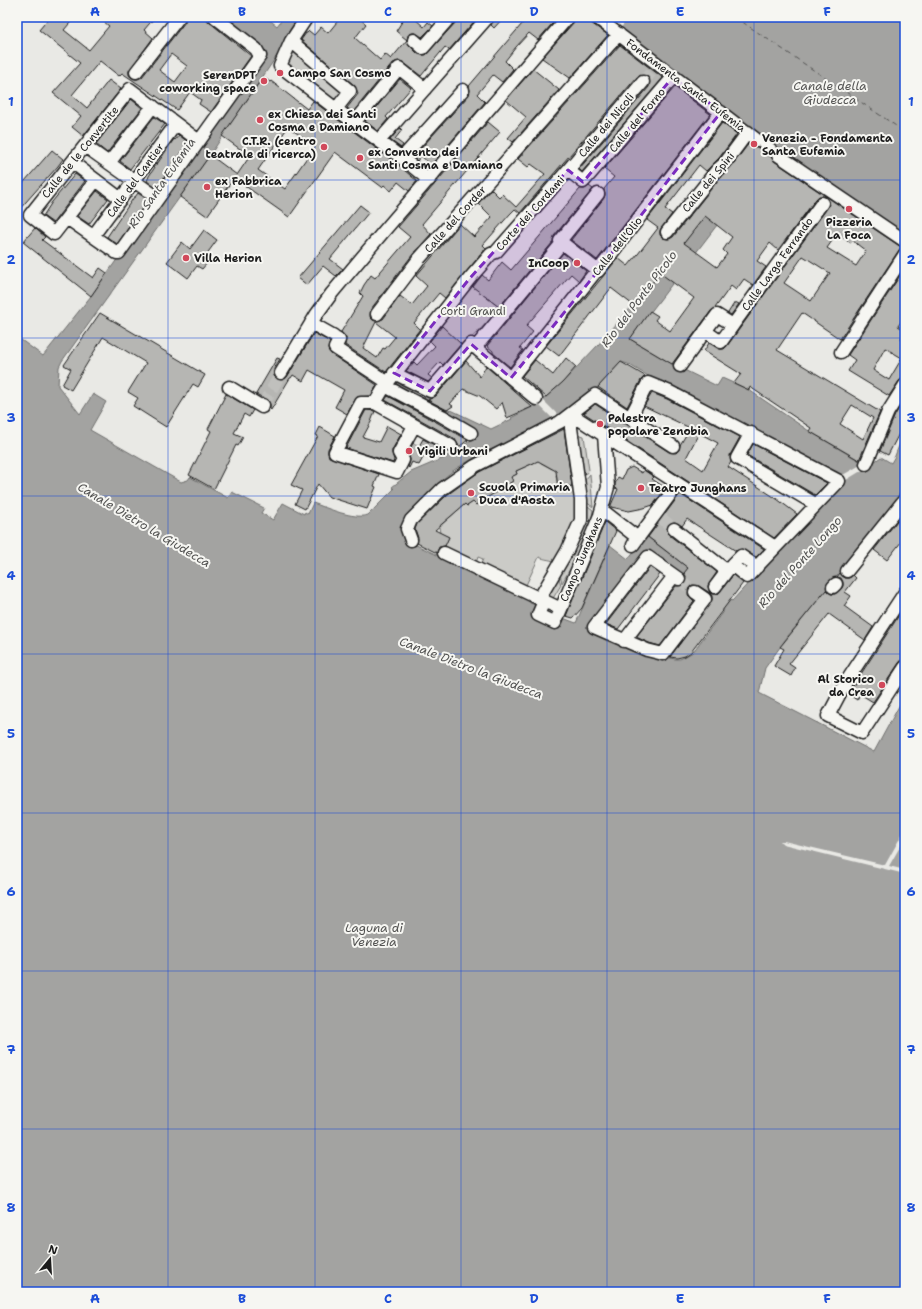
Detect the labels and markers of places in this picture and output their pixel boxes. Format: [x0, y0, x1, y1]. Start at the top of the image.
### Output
place label: Campo San Cosmo [288, 66, 391, 81]
place label: SerenDPT coworking space [159, 68, 256, 96]
marker: Campo San Cosmo [275, 68, 285, 78]
marker: SerenDPT coworking space [259, 76, 269, 86]
place label: ex Chiesa dei Santi Cosma e Damiano [268, 107, 376, 135]
marker: ex Chiesa dei Santi Cosma e Damiano [255, 115, 265, 125]
place label: Venezia - Fondamenta Santa Eufemia [762, 131, 893, 159]
place label: C.T.R. (centro teatrale di ricerca) [206, 134, 316, 162]
marker: Venezia - Fondamenta Santa Eufemia [749, 139, 759, 149]
marker: C.T.R. (centro teatrale di ricerca) [319, 142, 329, 152]
place label: ex Convento dei Santi Cosma e Damiano [368, 145, 503, 173]
marker: ex Convento dei Santi Cosma e Damiano [355, 153, 365, 163]
place label: ex Fabbrica Herion [215, 174, 282, 202]
marker: ex Fabbrica Herion [202, 182, 212, 192]
marker: Pizzeria La Foca [844, 204, 854, 214]
place label: Pizzeria La Foca [826, 215, 873, 243]
place label: Villa Herion [194, 251, 262, 266]
marker: Villa Herion [181, 253, 191, 263]
place label: InCoop [528, 256, 569, 271]
marker: InCoop [572, 258, 582, 268]
place label: Palestra popolare Zenobia [608, 411, 709, 439]
marker: Palestra popolare Zenobia [595, 419, 605, 429]
place label: Vigili Urbani [417, 444, 488, 459]
marker: Vigili Urbani [404, 446, 414, 456]
place label: Scuola Primaria Duca d'Aosta [479, 480, 570, 508]
place label: Teatro Junghans [649, 481, 747, 496]
marker: Teatro Junghans [636, 483, 646, 493]
marker: Scuola Primaria Duca d'Aosta [466, 488, 476, 498]
place label: Al Storico da Crea [817, 672, 874, 700]
marker: Al Storico da Crea [877, 680, 887, 690]

